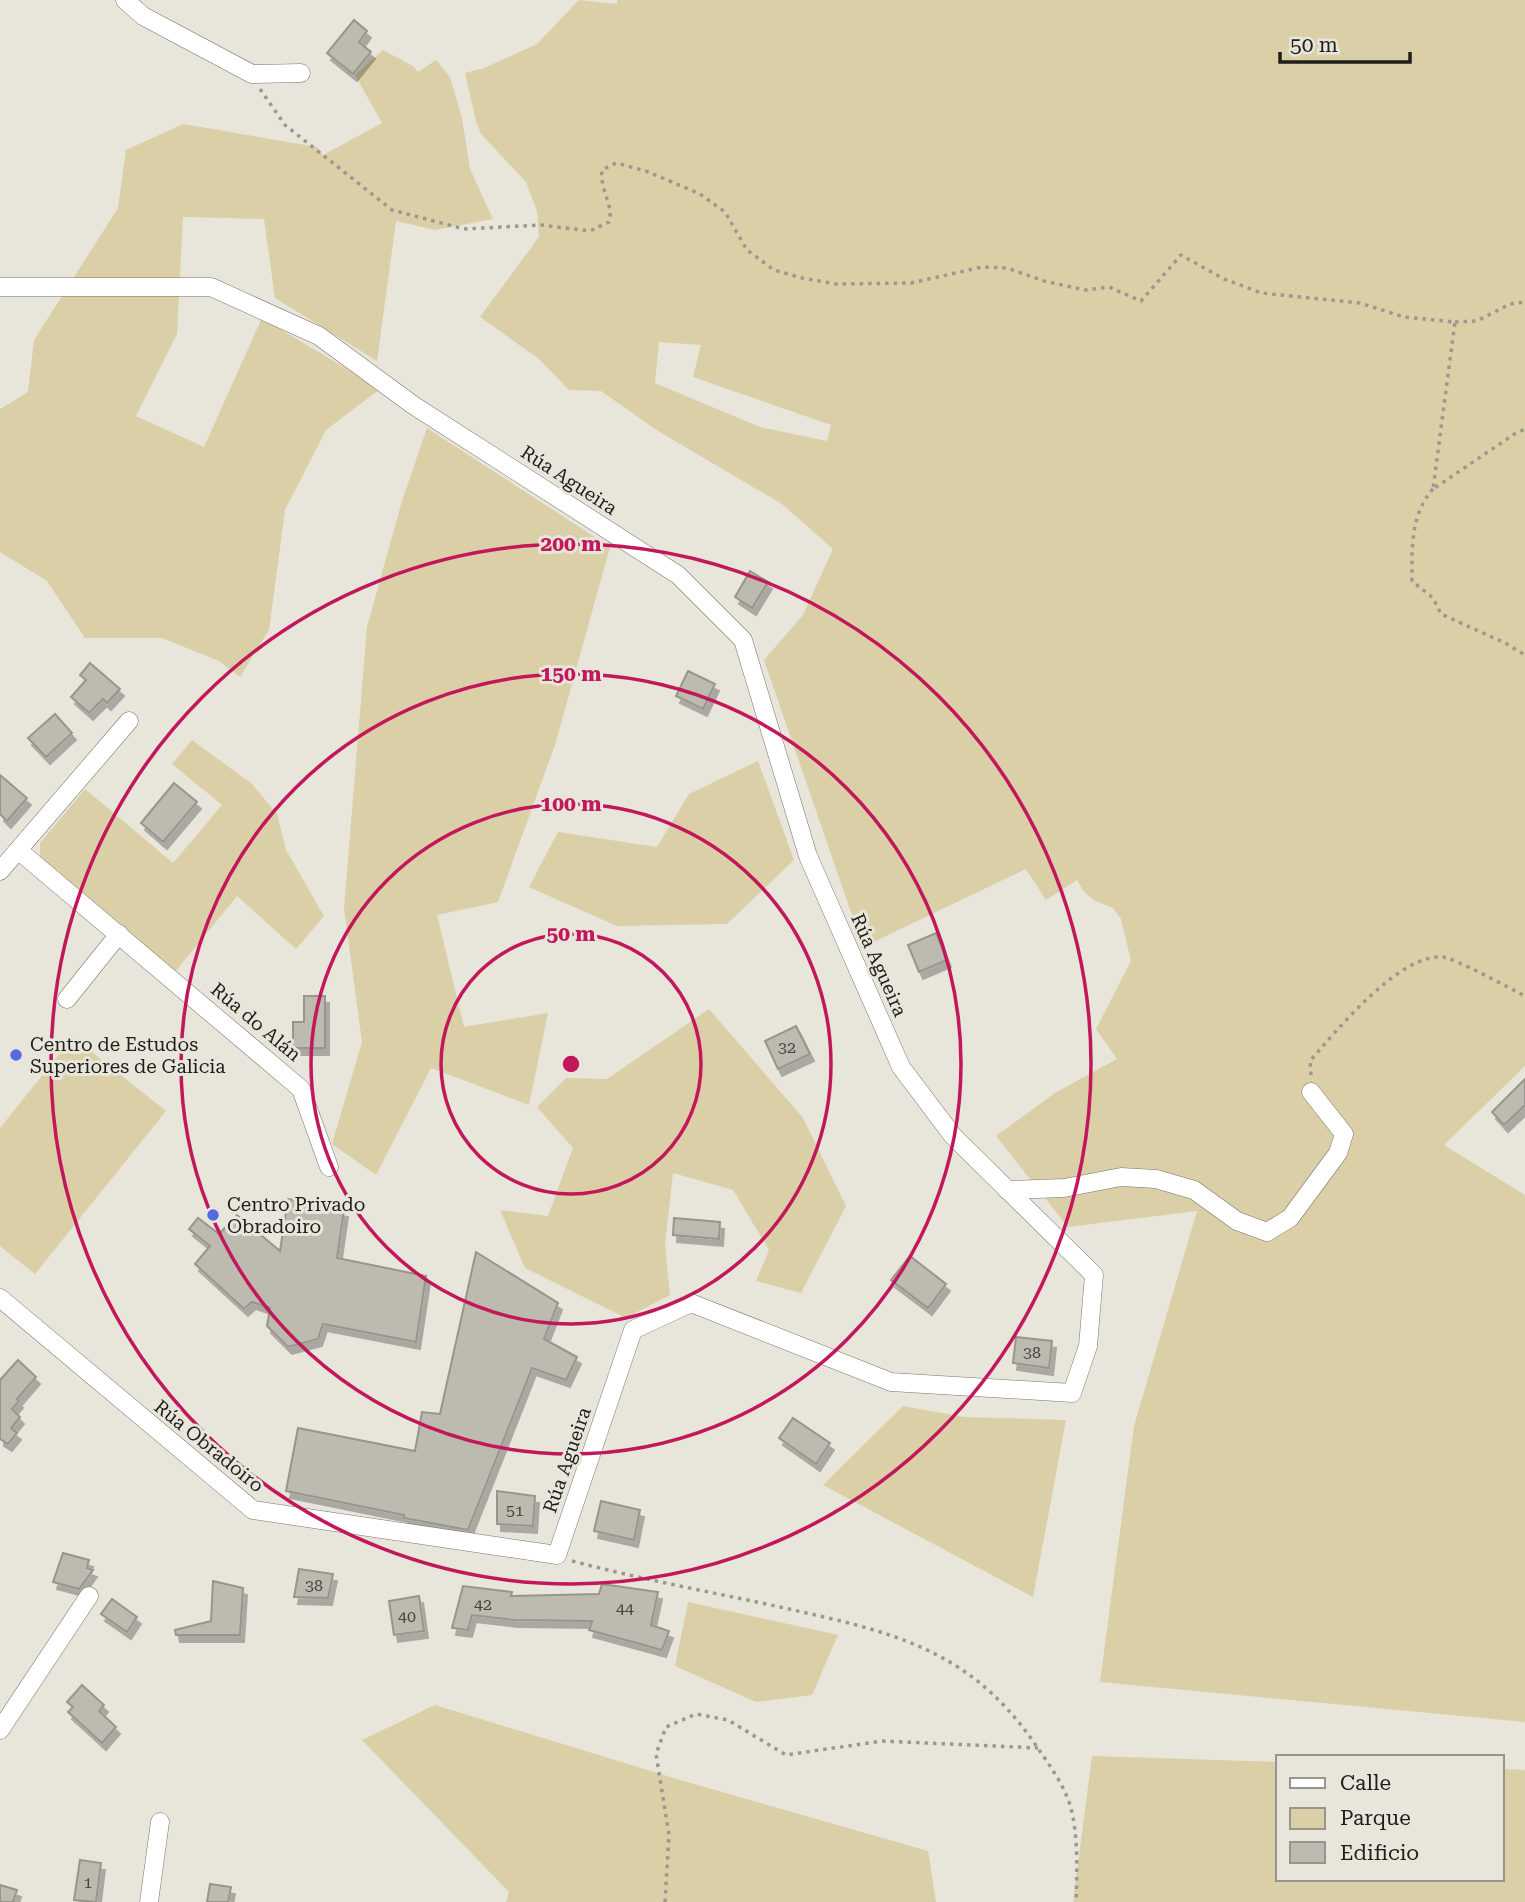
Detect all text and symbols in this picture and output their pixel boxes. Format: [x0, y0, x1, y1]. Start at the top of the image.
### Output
scale bar [1280, 21, 1410, 65]
text: 50 m [1290, 33, 1338, 57]
street label: Rúa Agueira [516, 440, 622, 520]
text: 200 m [541, 532, 601, 556]
text: 150 m [541, 662, 601, 686]
text: 100 m [541, 792, 601, 816]
street label: Rúa Agueira [846, 910, 912, 1021]
text: 50 m [546, 922, 596, 946]
street label: Rúa do Alán [206, 978, 306, 1066]
place label: Centro de Estudos Superiores de Galicia [30, 1033, 226, 1078]
house number: 32 [778, 1038, 796, 1057]
marker: Centro de Estudos Superiores de Galicia [8, 1047, 24, 1063]
centre of rings [559, 1052, 583, 1076]
place label: Centro Privado Obradoiro [227, 1193, 365, 1238]
marker: Centro Privado Obradoiro [205, 1207, 221, 1223]
house number: 38 [1023, 1343, 1041, 1362]
street label: Rúa Obradoiro [150, 1395, 268, 1497]
street label: Rúa Agueira [538, 1403, 596, 1516]
house number: 51 [506, 1501, 524, 1520]
house number: 38 [305, 1576, 323, 1595]
house number: 42 [474, 1595, 492, 1614]
house number: 44 [616, 1599, 634, 1618]
house number: 40 [398, 1607, 416, 1626]
legend [1276, 1755, 1504, 1881]
text: Calle [1340, 1771, 1391, 1795]
text: Parque [1340, 1806, 1411, 1830]
text: Edificio [1340, 1841, 1419, 1865]
house number: 1 [84, 1873, 93, 1892]

